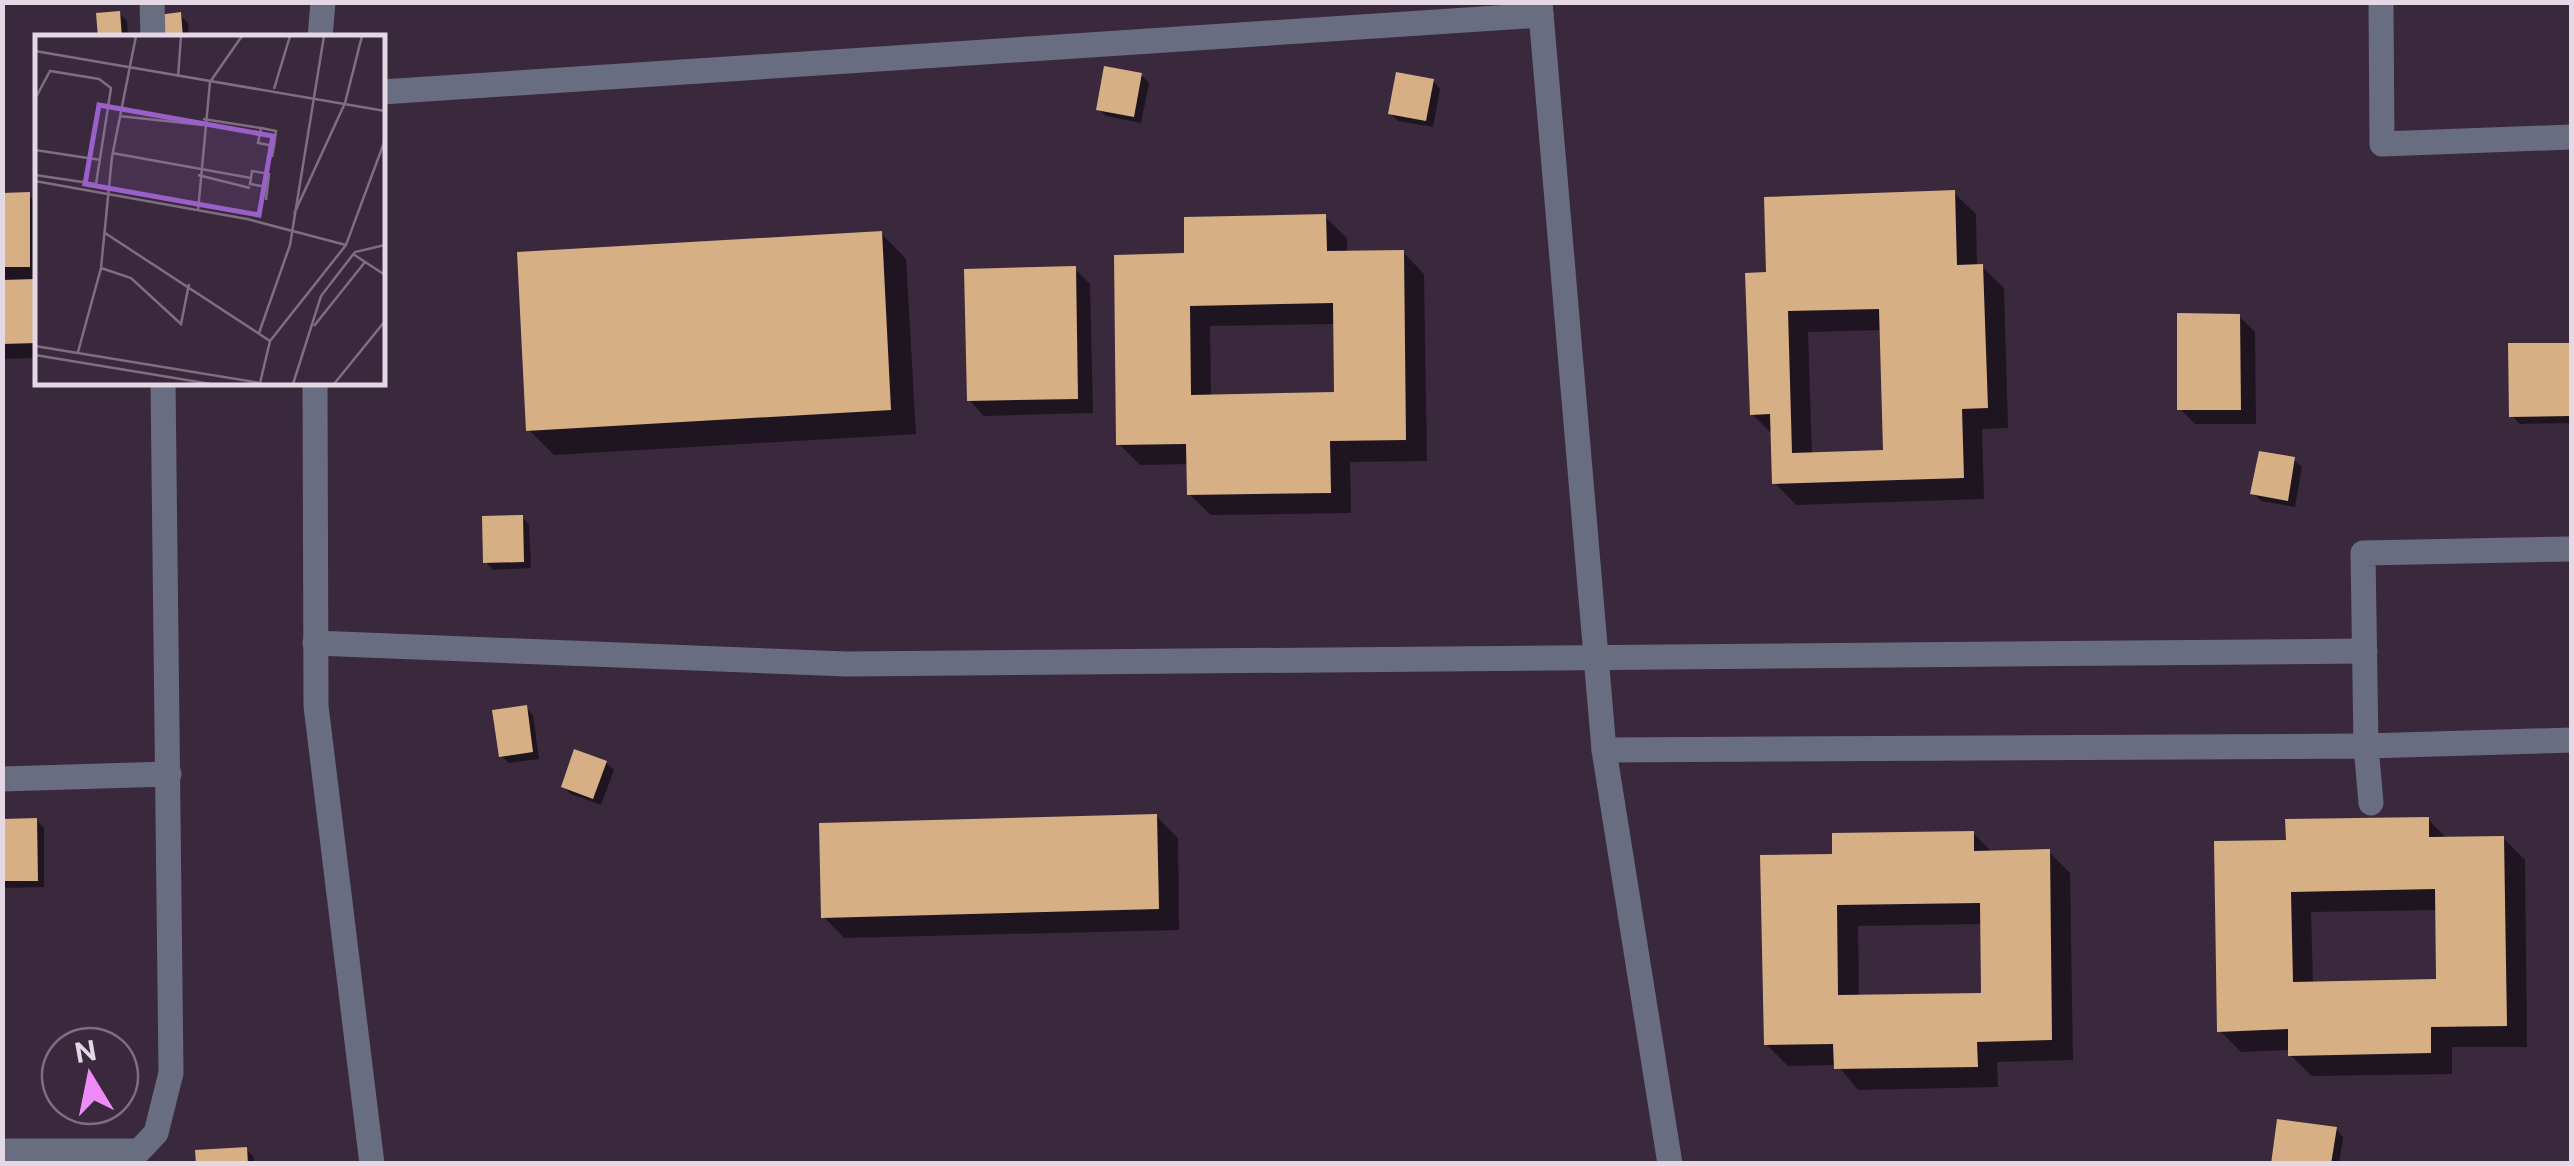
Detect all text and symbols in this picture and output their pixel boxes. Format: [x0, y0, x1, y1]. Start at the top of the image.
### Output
inset map [35, 35, 385, 385]
north arrow [40, 1026, 140, 1126]
text: N [72, 1033, 99, 1069]

